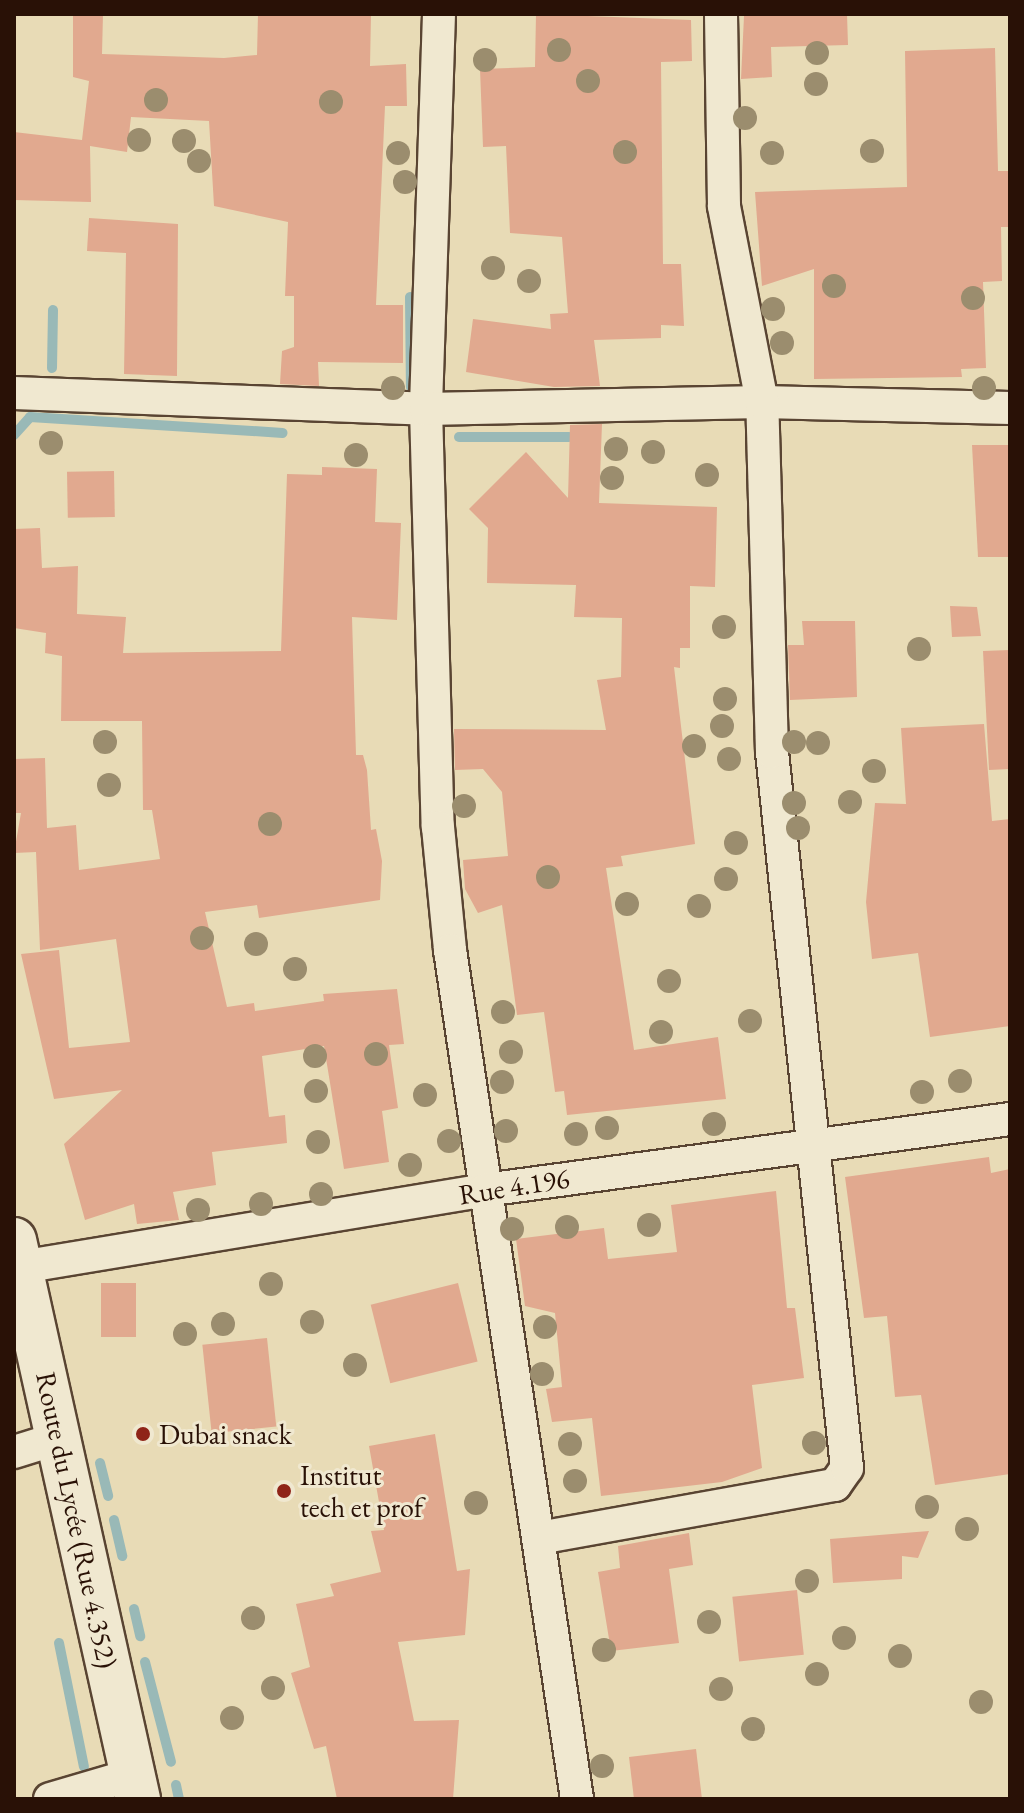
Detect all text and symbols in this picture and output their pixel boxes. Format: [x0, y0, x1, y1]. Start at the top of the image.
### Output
street label: Rue 4.196 [456, 1161, 572, 1211]
street label: Route du Lycée (Rue 4.352) [29, 1369, 125, 1671]
place label: Dubai snack [159, 1417, 292, 1451]
marker: Dubai snack [134, 1425, 152, 1443]
place label: Institut tech et prof [300, 1458, 423, 1524]
marker: Institut tech et prof [275, 1482, 293, 1500]

